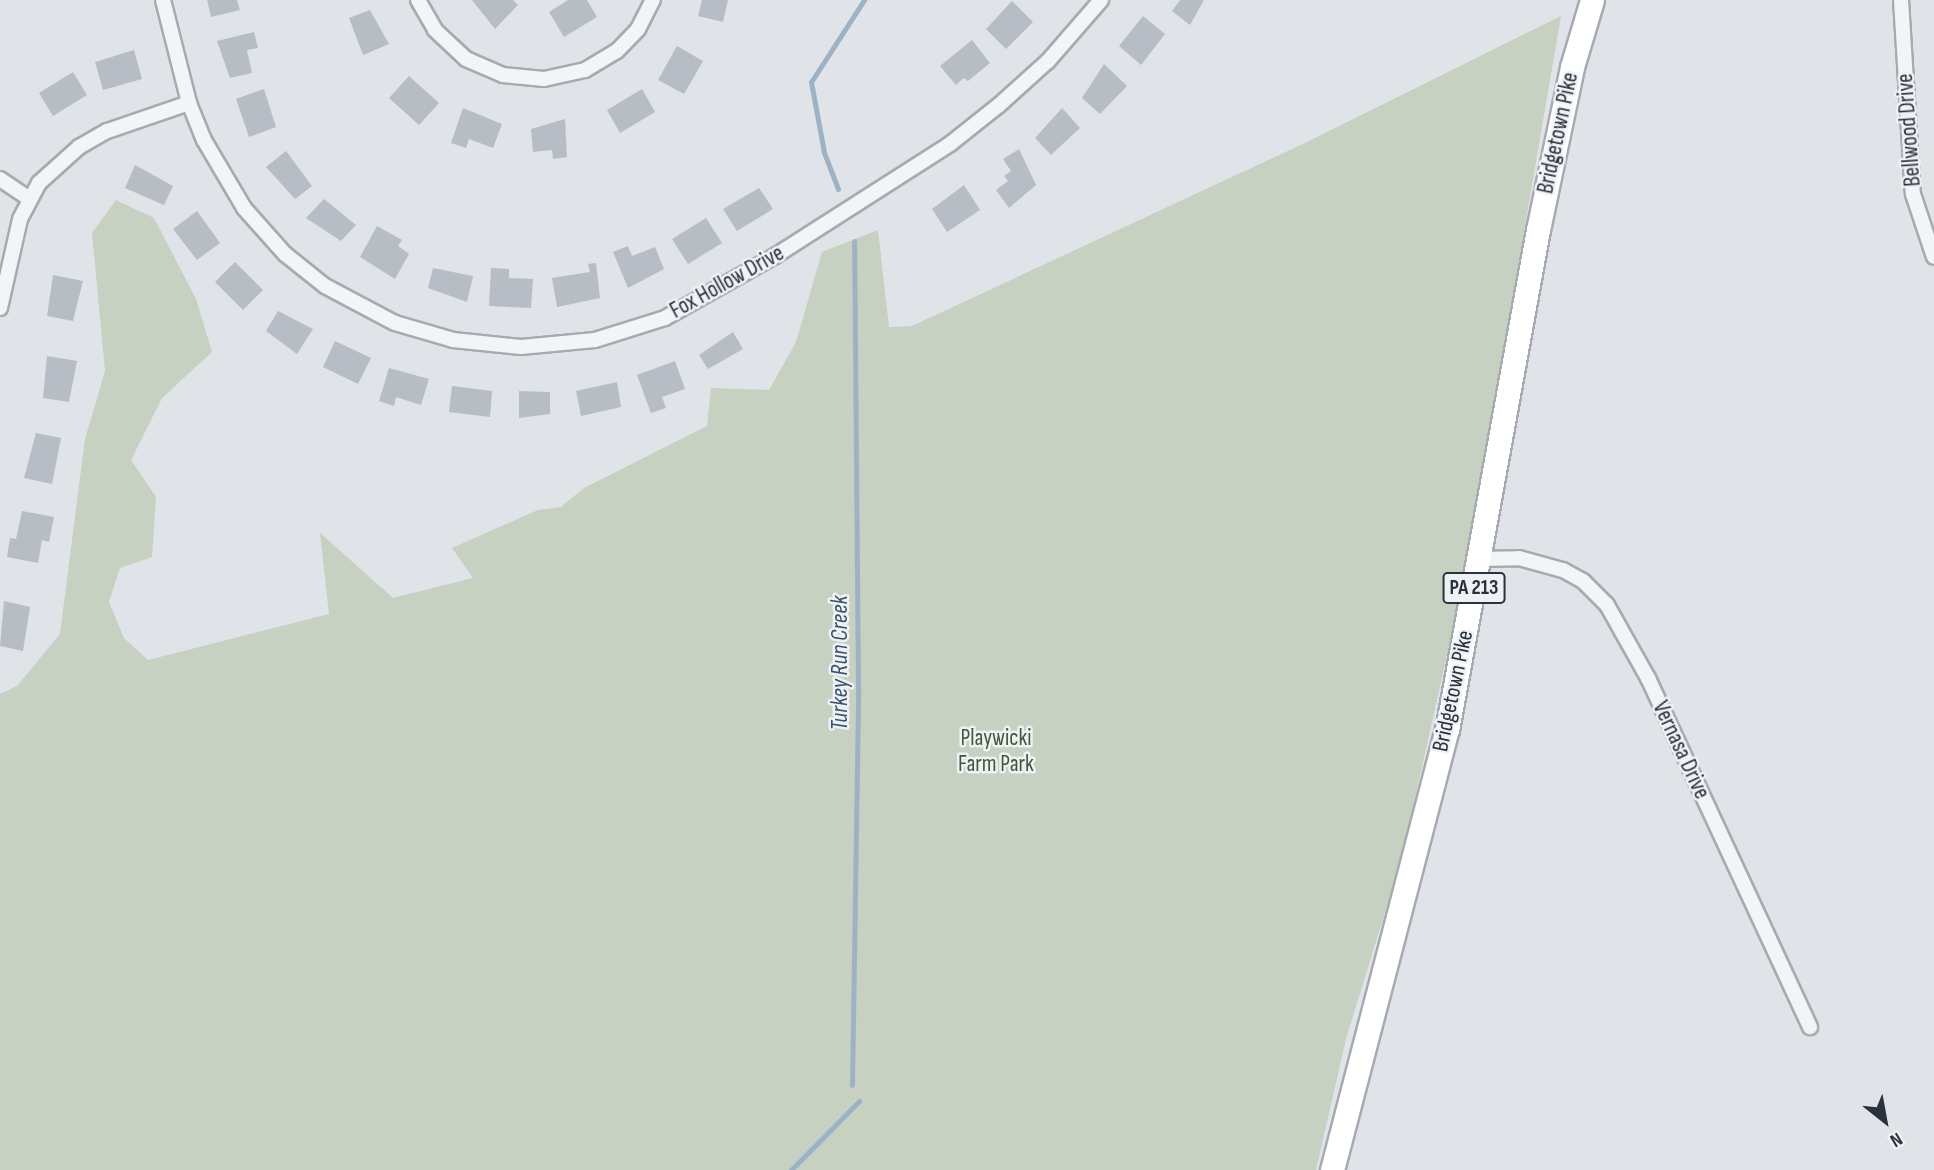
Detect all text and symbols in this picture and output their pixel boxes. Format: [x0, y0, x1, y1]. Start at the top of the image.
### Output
street label: Bridgetown Pike [1532, 70, 1584, 196]
street label: Bellwood Drive [1891, 73, 1927, 187]
street label: Fox Hollow Drive [665, 239, 789, 325]
road number: PA 213 [1442, 570, 1506, 606]
water label: Turkey Run Creek [826, 596, 854, 730]
street label: Bridgetown Pike [1427, 628, 1479, 754]
street label: Vernasa Drive [1646, 697, 1716, 803]
park label: Playwicki Farm Park [958, 724, 1034, 778]
north arrow [1850, 1086, 1920, 1156]
text: N [1886, 1127, 1906, 1152]

